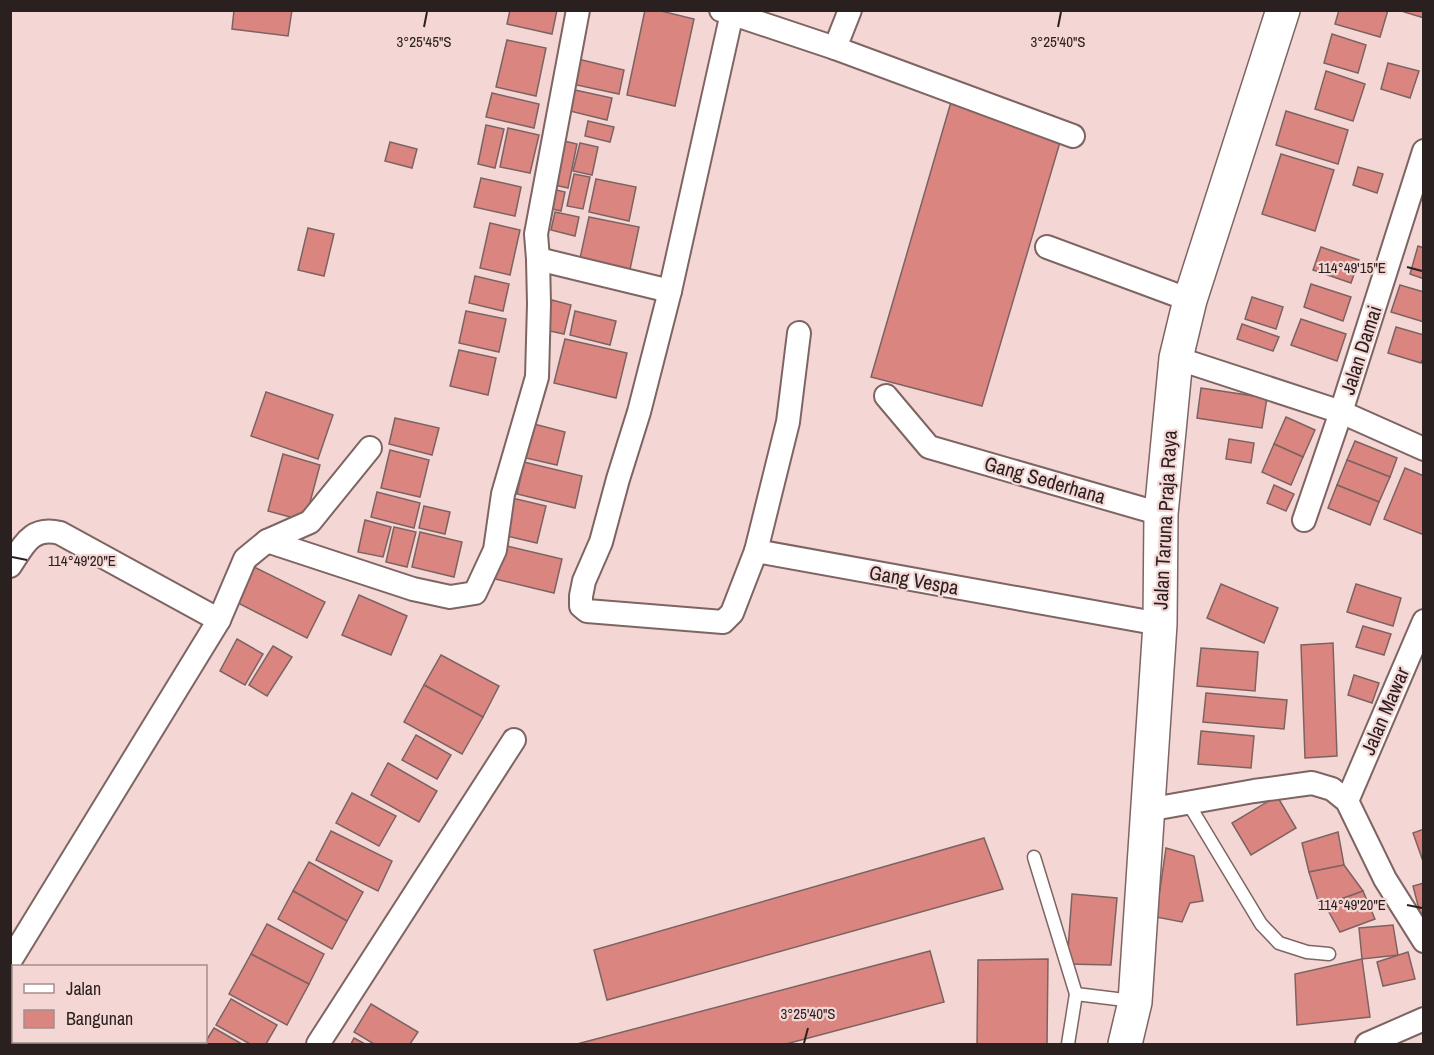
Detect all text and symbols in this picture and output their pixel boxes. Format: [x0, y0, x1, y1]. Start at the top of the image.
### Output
text: 3°25'45"S [396, 31, 452, 52]
text: 3°25'40"S [1030, 31, 1086, 52]
text: 114°49'15"E [1318, 257, 1386, 278]
street label: Jalan Damai [1333, 302, 1388, 398]
street label: Jalan Taruna Praja Raya [1146, 430, 1183, 610]
street label: Gang Sederhana [981, 449, 1109, 510]
text: 114°49'20"E [48, 550, 116, 571]
street label: Gang Vespa [867, 558, 961, 601]
street label: Jalan Mawar [1354, 662, 1415, 759]
text: 114°49'20"E [1318, 894, 1386, 915]
legend [12, 965, 207, 1043]
text: Jalan [66, 976, 101, 1001]
text: 3°25'40"S [780, 1003, 836, 1024]
text: Bangunan [66, 1006, 133, 1031]

